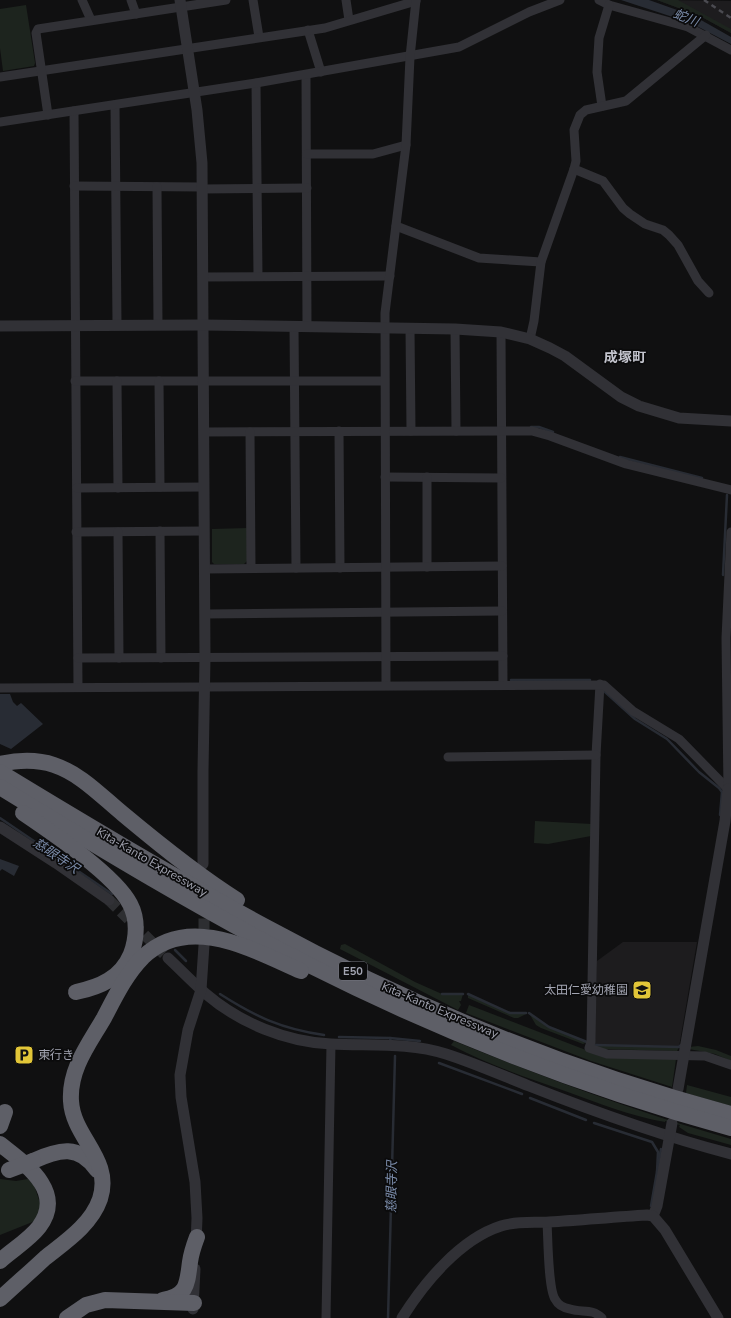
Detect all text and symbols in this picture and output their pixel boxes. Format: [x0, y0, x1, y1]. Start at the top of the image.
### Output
water label: 蛇川 [671, 5, 703, 32]
district label: 成塚町 [604, 348, 646, 367]
street label: Kita-Kanto Expressway [94, 824, 211, 901]
water label: 慈眼寺沢 [29, 834, 84, 879]
road number: E50 [339, 962, 367, 980]
street label: Kita-Kanto Expressway [379, 978, 502, 1042]
school or university icon: 太田仁愛幼稚園 [631, 979, 653, 1001]
place label: 太田仁愛幼稚園 [544, 982, 628, 998]
parking icon: 東行き [13, 1044, 35, 1066]
place label: 東行き [38, 1047, 74, 1063]
water label: 慈眼寺沢 [383, 1159, 401, 1213]

